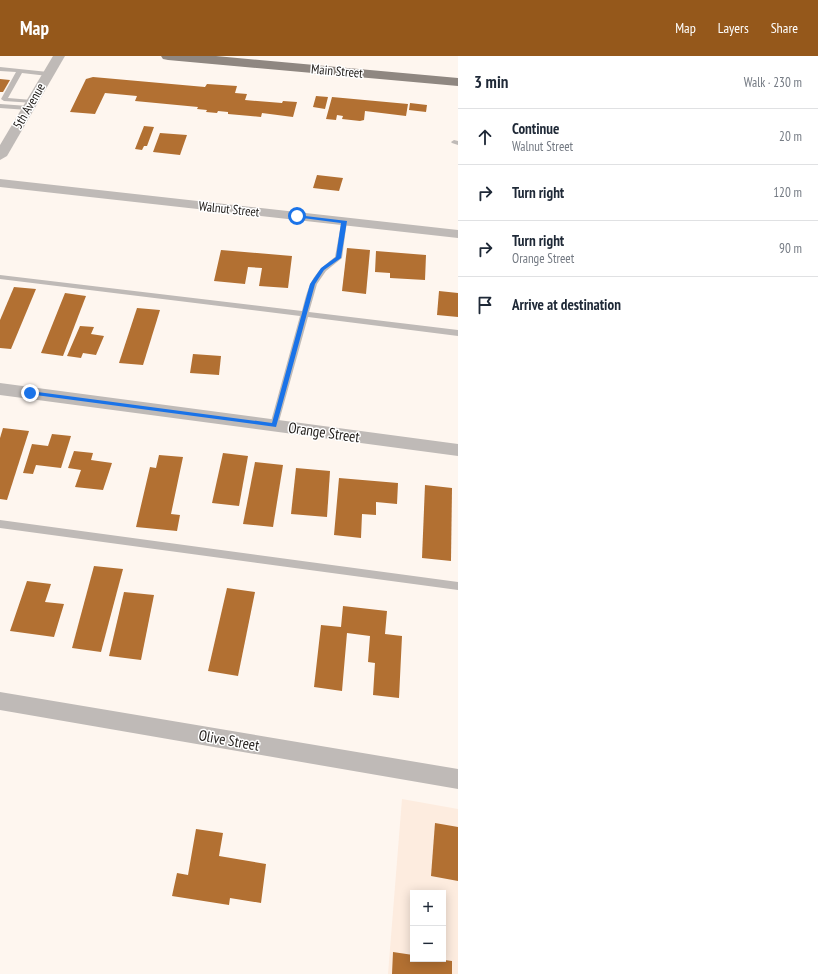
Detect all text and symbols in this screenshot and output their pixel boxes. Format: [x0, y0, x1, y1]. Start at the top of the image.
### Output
text: Map [20, 16, 49, 40]
text: Map [675, 19, 696, 37]
text: Layers [718, 19, 749, 37]
text: Share [771, 19, 798, 37]
street label: Main Street [311, 60, 364, 82]
text: 3 min [474, 71, 508, 93]
text: Walk · 230 m [744, 74, 802, 91]
street label: 5th Avenue [9, 80, 49, 132]
text: Continue [512, 119, 559, 138]
icon: ahead [474, 126, 496, 148]
text: 20 m [779, 128, 802, 145]
text: Walnut Street [512, 138, 573, 155]
icon: right [474, 182, 496, 204]
text: Turn right [512, 183, 564, 202]
text: 120 m [773, 184, 802, 201]
street label: Walnut Street [198, 197, 261, 221]
route start [288, 207, 306, 225]
text: Turn right [512, 231, 564, 250]
icon: right [474, 238, 496, 260]
text: 90 m [779, 240, 802, 257]
text: Orange Street [512, 250, 574, 267]
icon: arrive [474, 294, 496, 316]
text: Arrive at destination [512, 295, 621, 314]
route end [21, 384, 39, 402]
street label: Orange Street [287, 418, 361, 446]
street label: Olive Street [197, 725, 261, 755]
map controls [410, 890, 446, 962]
button: + [410, 890, 446, 926]
button: − [410, 926, 446, 962]

